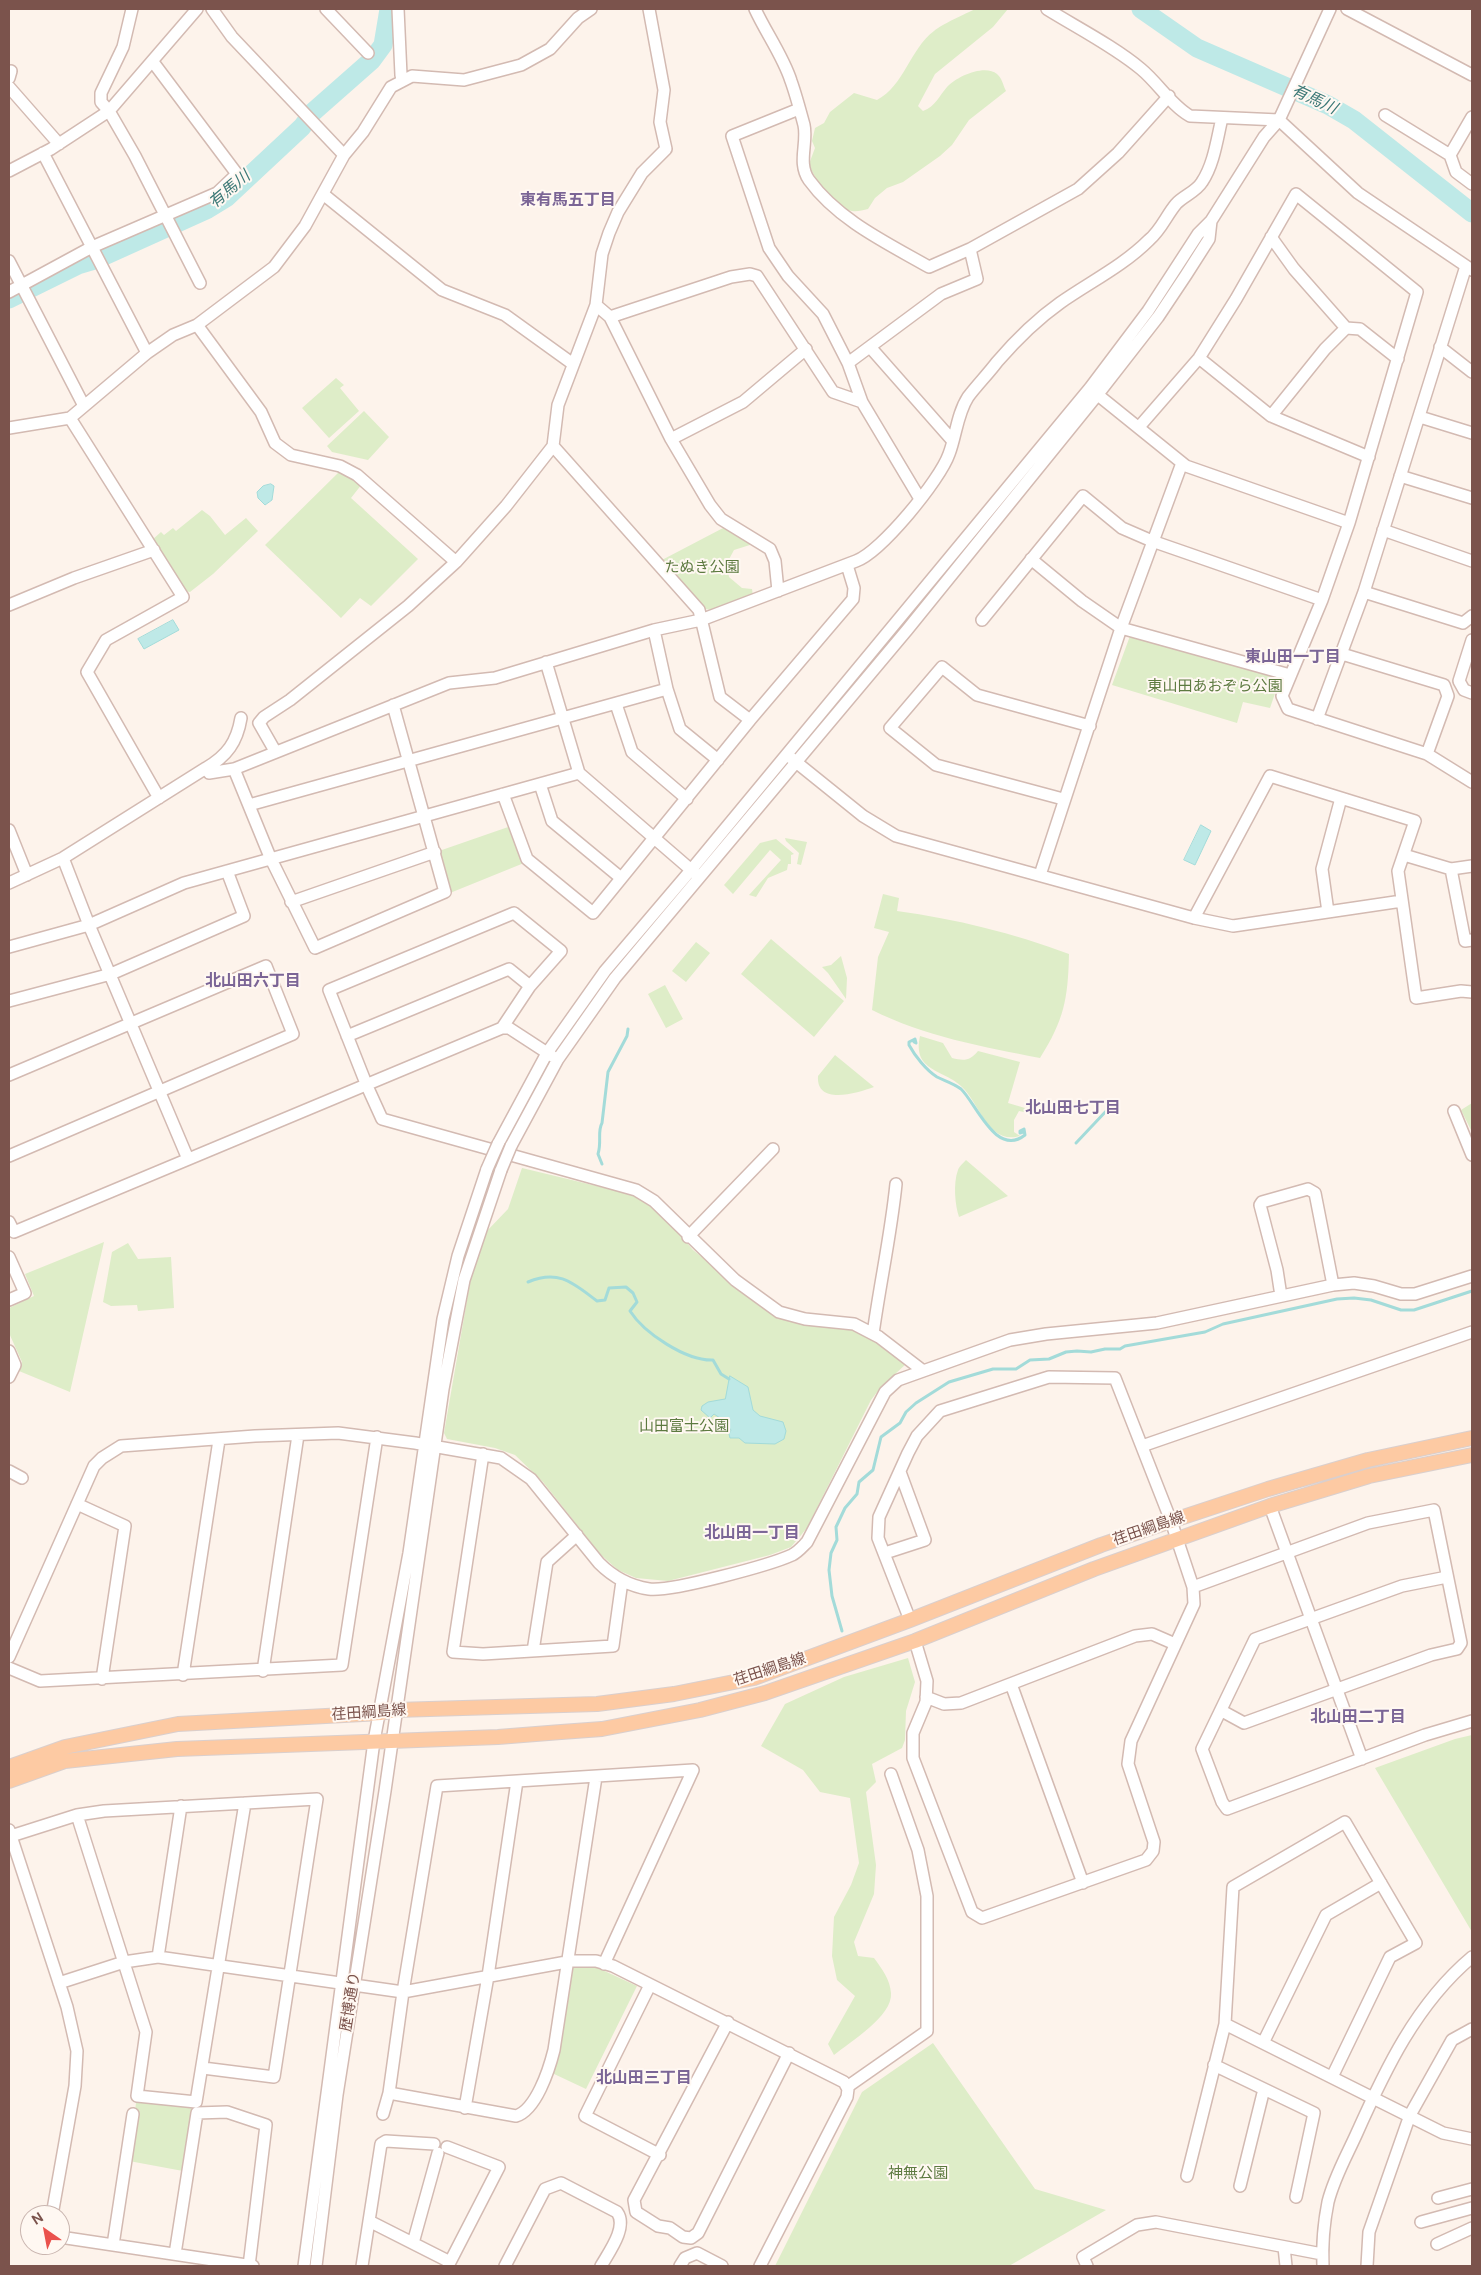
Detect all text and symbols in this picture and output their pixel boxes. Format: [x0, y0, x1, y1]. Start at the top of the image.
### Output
water label: 有馬川 [1288, 81, 1340, 119]
water label: 有馬川 [205, 167, 255, 213]
district label: 東有馬五丁目 [520, 191, 616, 211]
park label: たぬき公園 [665, 559, 739, 577]
district label: 東山田一丁目 [1245, 648, 1341, 668]
park label: 東山田あおぞら公園 [1148, 678, 1282, 696]
district label: 北山田六丁目 [205, 972, 301, 992]
district label: 北山田七丁目 [1025, 1099, 1121, 1119]
park label: 山田富士公園 [639, 1418, 729, 1436]
street label: 荏田綱島線 [1111, 1508, 1187, 1550]
district label: 北山田一丁目 [704, 1524, 800, 1544]
street label: 荏田綱島線 [732, 1650, 808, 1690]
street label: 荏田綱島線 [331, 1701, 407, 1725]
district label: 北山田二丁目 [1310, 1708, 1406, 1728]
street label: 歴博通り [337, 1971, 365, 2033]
district label: 北山田三丁目 [596, 2069, 692, 2089]
park label: 神無公園 [888, 2165, 948, 2183]
north arrow [20, 2205, 70, 2255]
text: N [28, 2208, 47, 2229]

